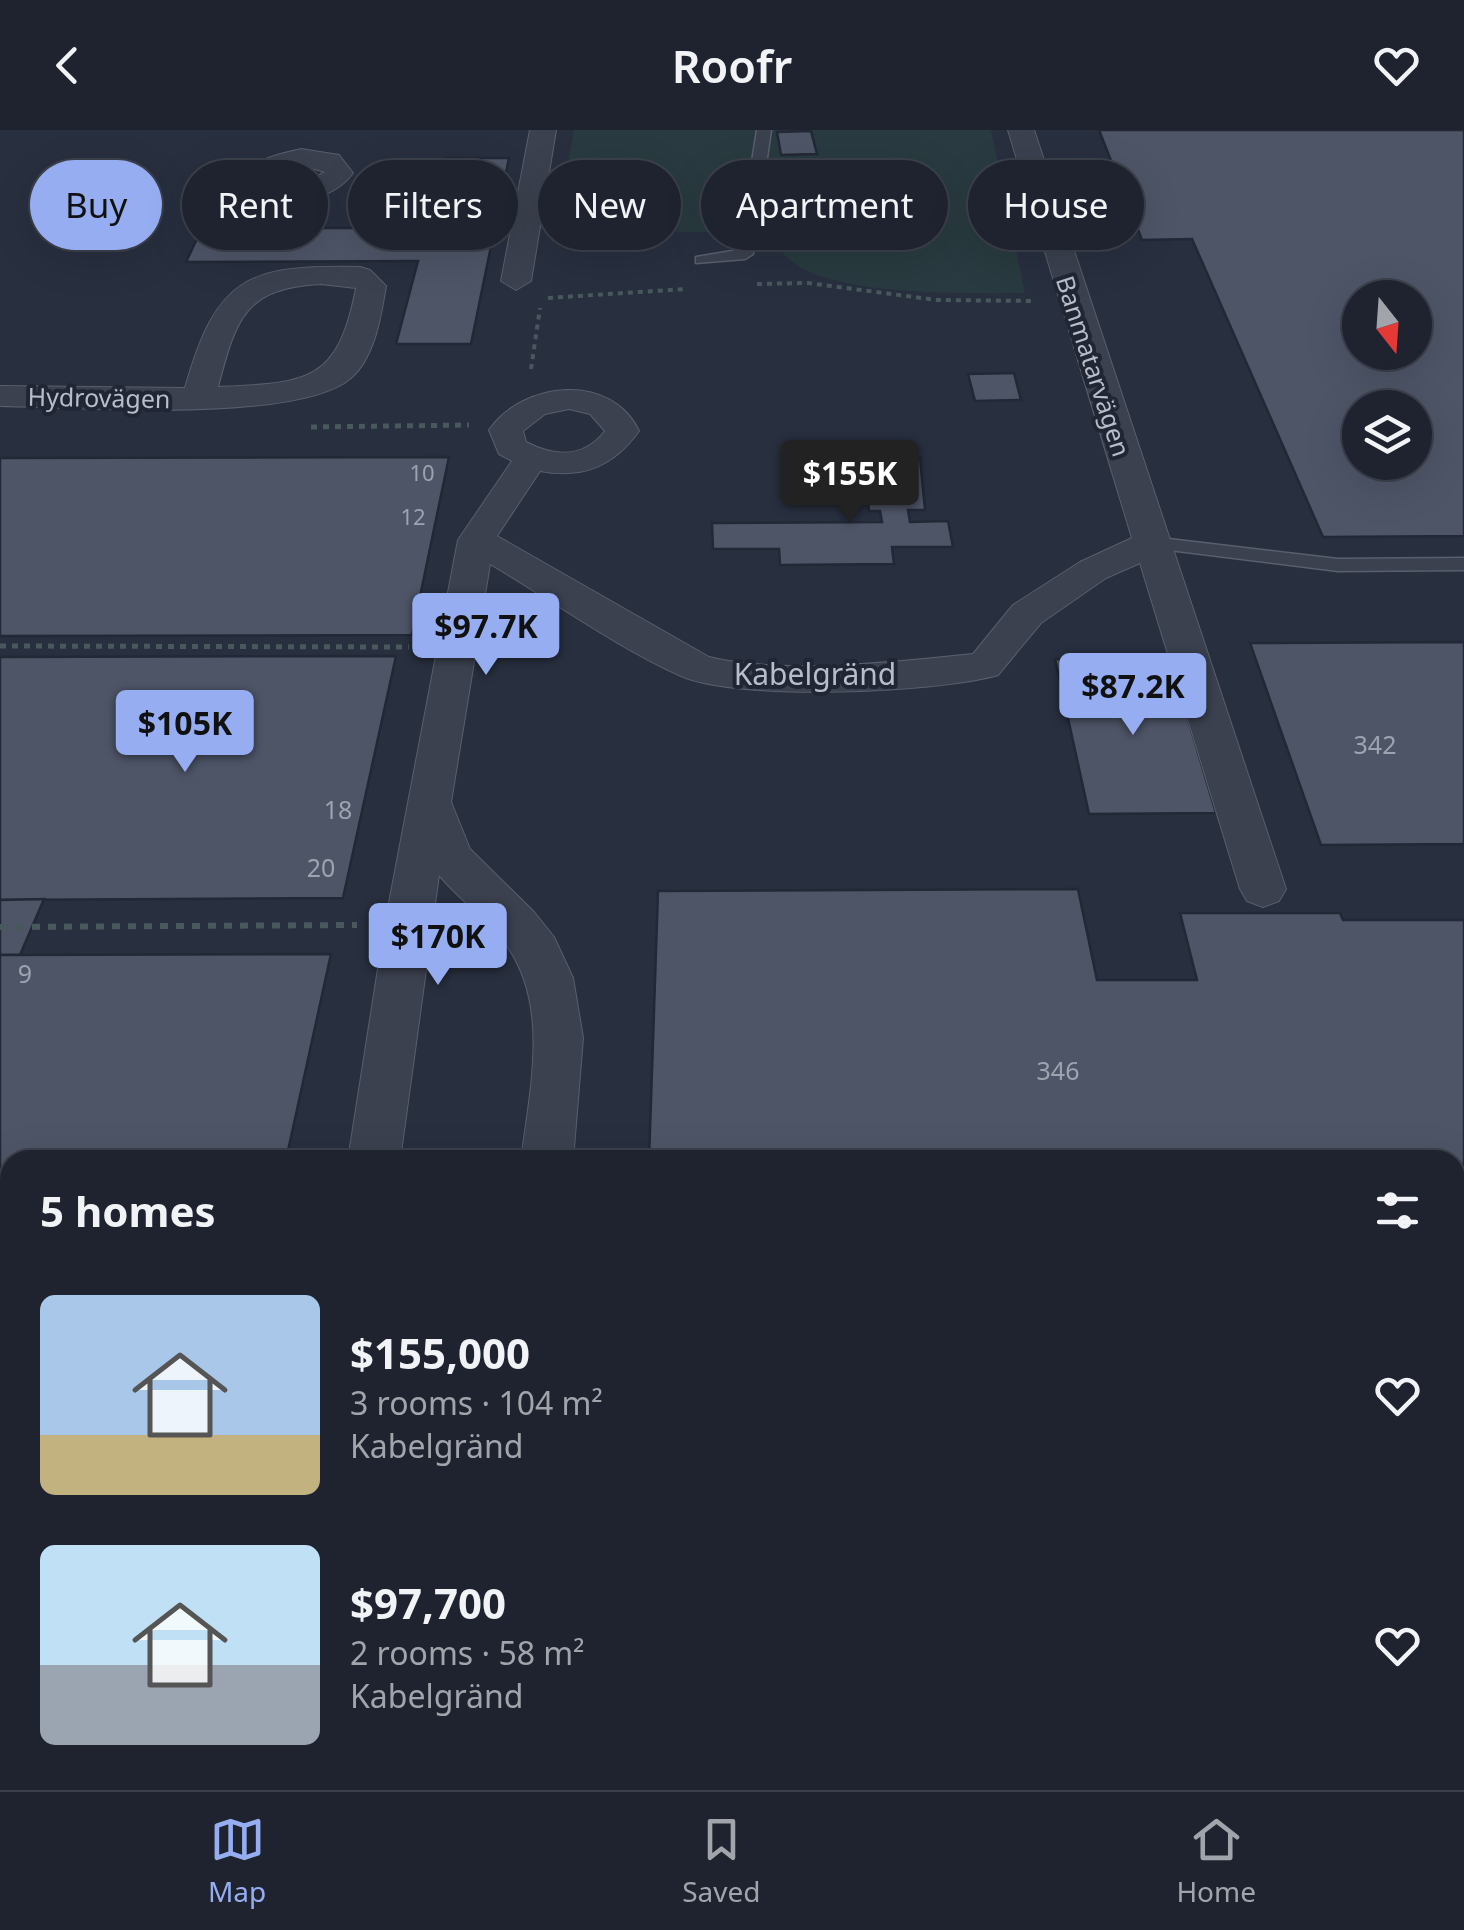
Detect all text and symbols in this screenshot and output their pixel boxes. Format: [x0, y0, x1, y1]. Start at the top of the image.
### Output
text: Roofr [672, 35, 792, 96]
icon: back [40, 38, 95, 93]
icon: heart [1369, 38, 1424, 93]
chip: Buy [30, 160, 162, 250]
chip: Rent [182, 160, 328, 250]
chip: Filters [348, 160, 518, 250]
chip: New [538, 160, 681, 250]
chip: Apartment [701, 160, 948, 250]
chip: House [968, 160, 1144, 250]
street label: Banmatarvägen [1049, 271, 1139, 461]
north arrow [1342, 280, 1432, 370]
map controls [1342, 280, 1432, 480]
street label: Hydrovägen [27, 379, 171, 415]
button: layers [1342, 390, 1432, 480]
pin: $155K [780, 440, 920, 525]
text: $155K [803, 451, 897, 494]
house number: 10 [409, 457, 435, 487]
house number: 12 [400, 501, 426, 531]
pin: $97.7K [405, 593, 567, 678]
text: $97.7K [434, 604, 538, 647]
street label: Kabelgränd [734, 653, 896, 694]
pin: $87.2K [1052, 653, 1214, 738]
text: $87.2K [1081, 664, 1185, 707]
pin: $105K [115, 690, 255, 775]
text: $105K [138, 701, 232, 744]
house number: 342 [1354, 727, 1396, 761]
house number: 18 [324, 792, 352, 826]
house number: 20 [307, 850, 335, 884]
pin: $170K [368, 903, 508, 988]
text: $170K [391, 914, 485, 957]
house number: 9 [18, 956, 32, 990]
house number: 346 [1037, 1053, 1079, 1087]
text: 5 homes [40, 1182, 216, 1239]
icon: filters [1370, 1183, 1425, 1238]
text: $155,000 [350, 1324, 530, 1381]
icon: home [120, 1335, 240, 1455]
icon: heart [1370, 1368, 1425, 1423]
text: 3 rooms · 104 m² [350, 1381, 603, 1424]
text: Kabelgränd [350, 1424, 523, 1467]
text: $97,700 [350, 1574, 506, 1631]
icon: home [120, 1585, 240, 1705]
icon: heart [1370, 1618, 1425, 1673]
text: 2 rooms · 58 m² [350, 1631, 584, 1674]
text: Kabelgränd [350, 1674, 523, 1717]
tab: Map [208, 1812, 266, 1910]
tab: Saved [682, 1812, 760, 1910]
tab: Home [1176, 1812, 1256, 1910]

